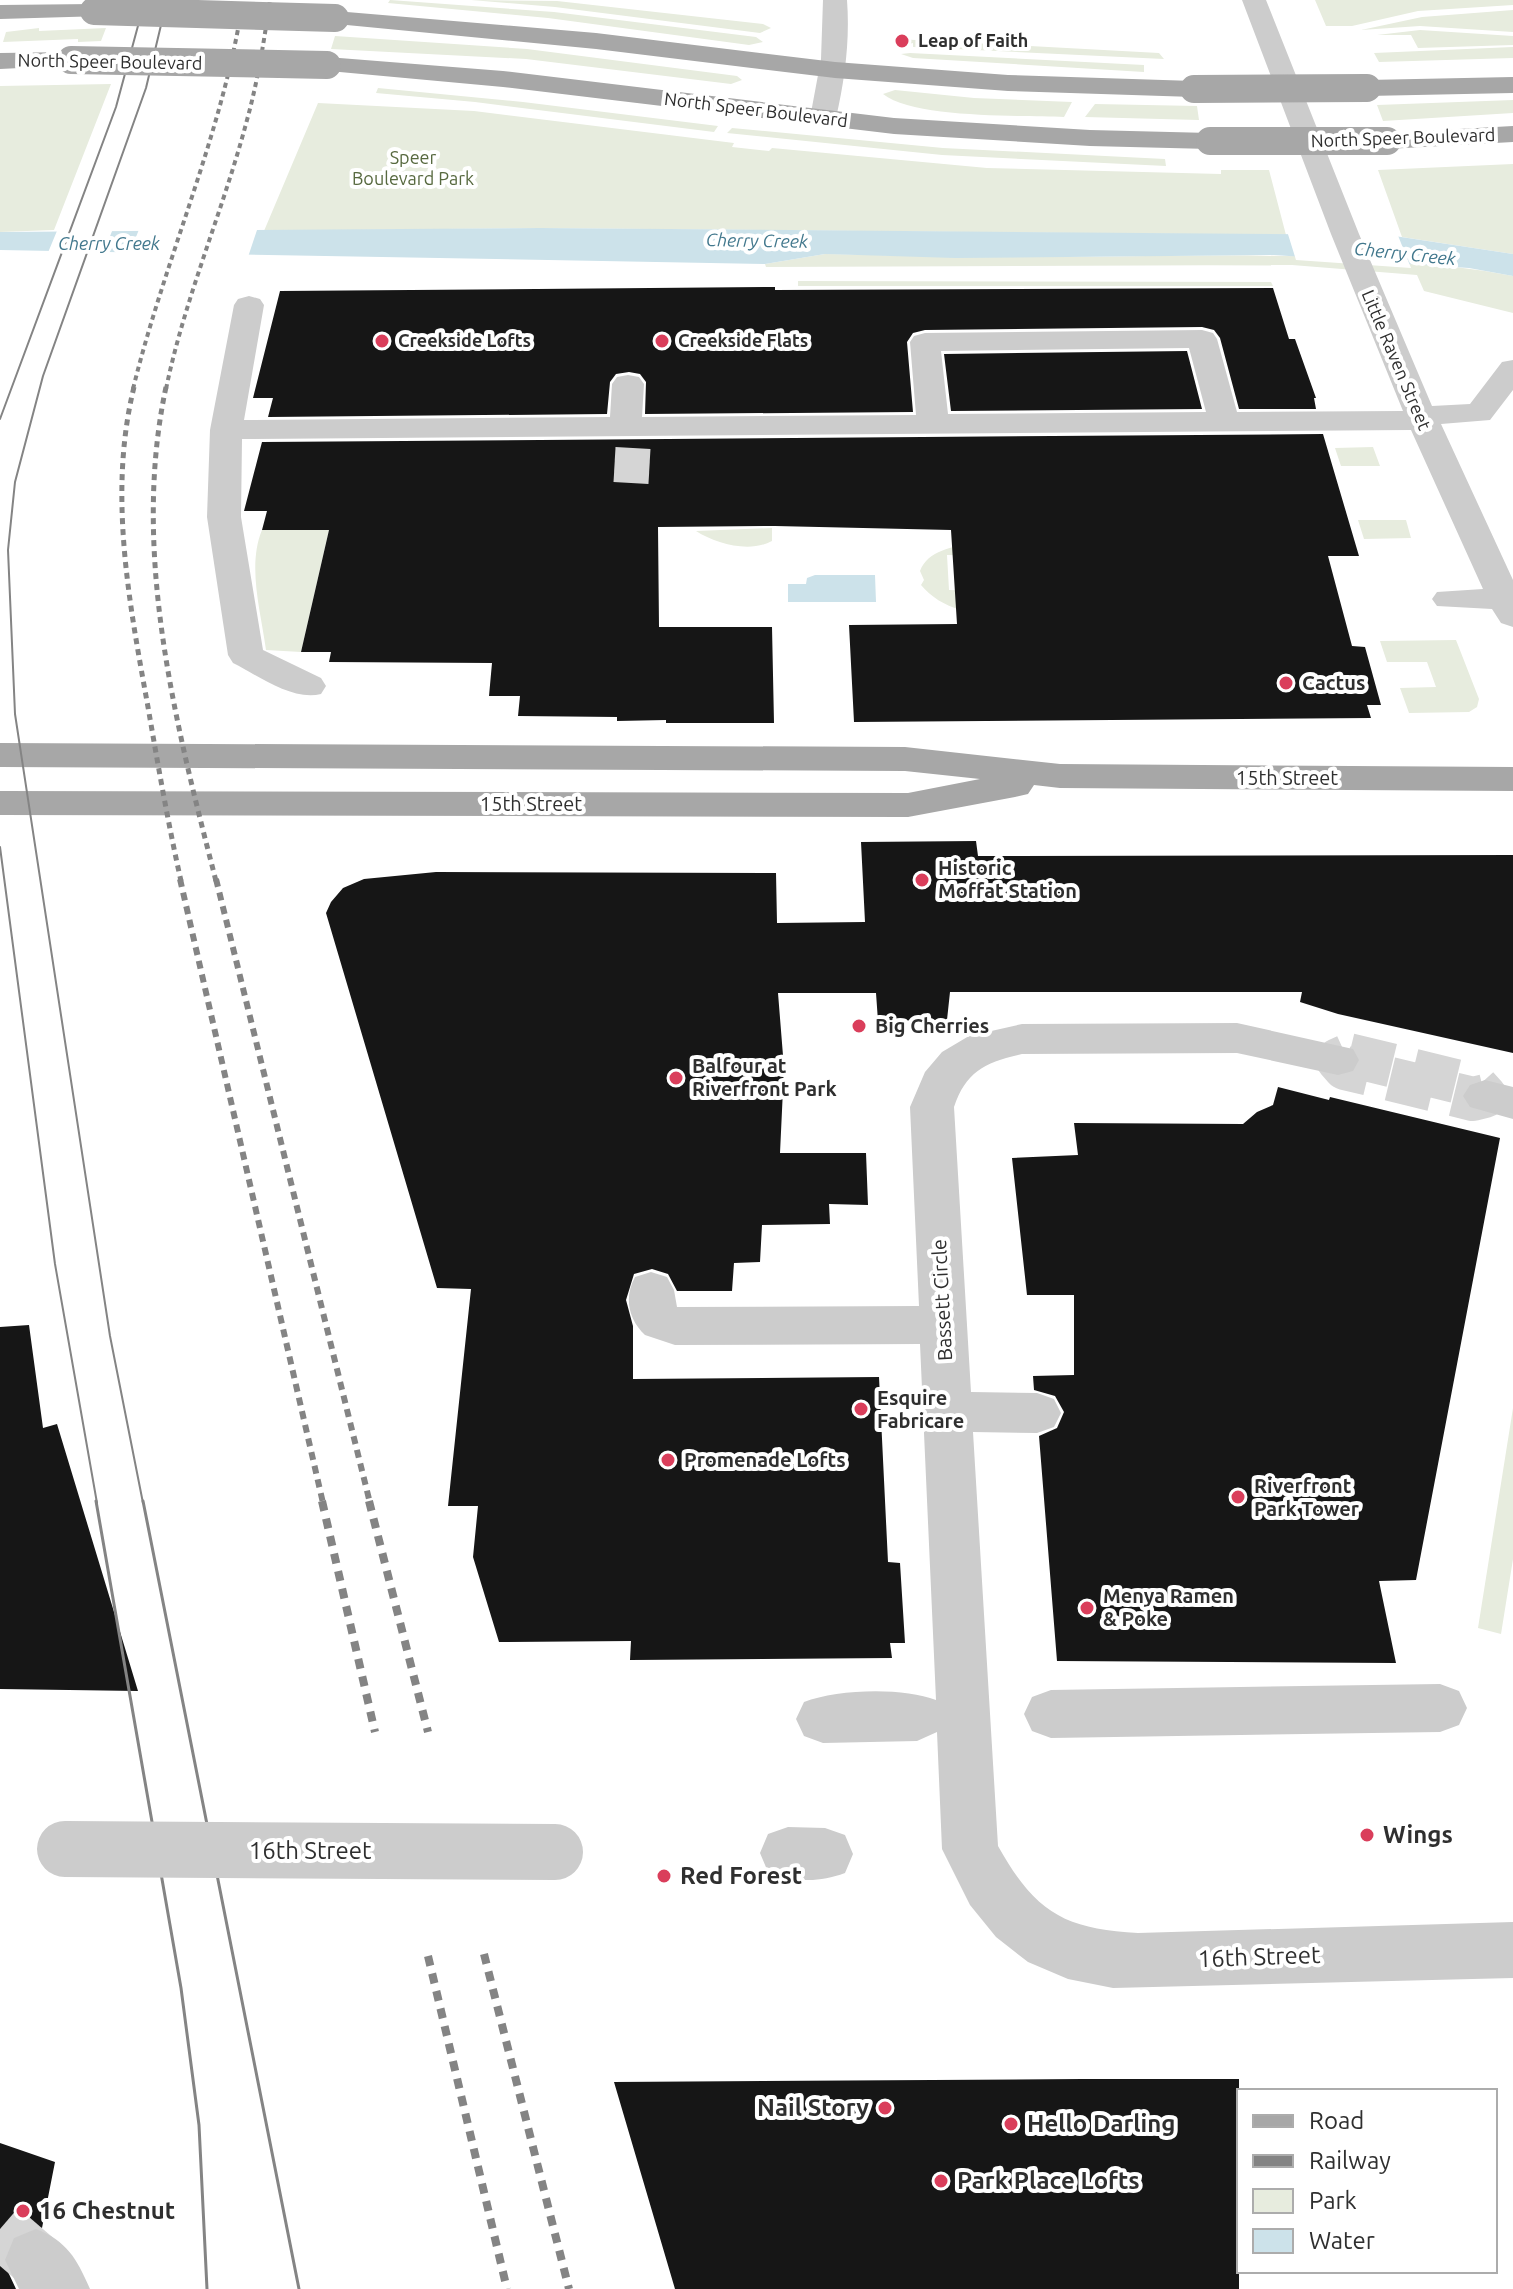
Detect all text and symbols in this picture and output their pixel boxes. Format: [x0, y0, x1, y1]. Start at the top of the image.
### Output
place label: Leap of Faith [918, 30, 1028, 50]
marker: Leap of Faith [893, 32, 911, 50]
street label: North Speer Boulevard [18, 49, 203, 73]
street label: North Speer Boulevard [663, 88, 849, 130]
street label: North Speer Boulevard [1310, 124, 1496, 150]
park label: Speer Boulevard Park [352, 147, 474, 188]
water label: Cherry Creek [706, 229, 809, 251]
water label: Cherry Creek [58, 233, 161, 253]
water label: Cherry Creek [1353, 238, 1458, 268]
street label: Little Raven Street [1358, 287, 1435, 433]
place label: Creekside Lofts [398, 330, 531, 350]
place label: Creekside Flats [678, 330, 808, 350]
marker: Creekside Lofts [373, 332, 391, 350]
marker: Creekside Flats [653, 332, 671, 350]
place label: Cactus [1302, 671, 1365, 694]
marker: Cactus [1277, 674, 1295, 692]
street label: 15th Street [1236, 766, 1338, 789]
street label: 15th Street [480, 792, 582, 815]
place label: Historic Moffat Station [938, 856, 1077, 902]
marker: Historic Moffat Station [913, 871, 931, 889]
place label: Big Cherries [875, 1014, 989, 1037]
marker: Big Cherries [850, 1017, 868, 1035]
place label: Balfour at Riverfront Park [692, 1054, 837, 1100]
marker: Balfour at Riverfront Park [667, 1069, 685, 1087]
street label: Bassett Circle [927, 1239, 956, 1362]
place label: Esquire Fabricare [877, 1386, 964, 1432]
marker: Esquire Fabricare [852, 1400, 870, 1418]
place label: Promenade Lofts [684, 1448, 846, 1471]
marker: Promenade Lofts [659, 1451, 677, 1469]
place label: Riverfront Park Tower [1254, 1474, 1360, 1520]
marker: Riverfront Park Tower [1229, 1488, 1247, 1506]
place label: Menya Ramen & Poke [1103, 1584, 1234, 1630]
marker: Menya Ramen & Poke [1078, 1599, 1096, 1617]
place label: Wings [1383, 1821, 1453, 1848]
marker: Wings [1358, 1826, 1376, 1844]
street label: 16th Street [249, 1837, 372, 1864]
place label: Red Forest [680, 1862, 802, 1889]
marker: Red Forest [655, 1867, 673, 1885]
street label: 16th Street [1197, 1941, 1321, 1972]
legend [1237, 2089, 1497, 2273]
place label: Nail Story [757, 2094, 869, 2121]
marker: Nail Story [876, 2099, 894, 2117]
text: Road [1309, 2107, 1364, 2134]
place label: Hello Darling [1027, 2110, 1175, 2137]
marker: Hello Darling [1002, 2115, 1020, 2133]
text: Railway [1309, 2147, 1391, 2174]
place label: Park Place Lofts [957, 2167, 1140, 2194]
marker: Park Place Lofts [932, 2172, 950, 2190]
text: Park [1309, 2187, 1357, 2214]
place label: 16 Chestnut [39, 2197, 175, 2224]
marker: 16 Chestnut [14, 2202, 32, 2220]
text: Water [1309, 2227, 1375, 2254]

